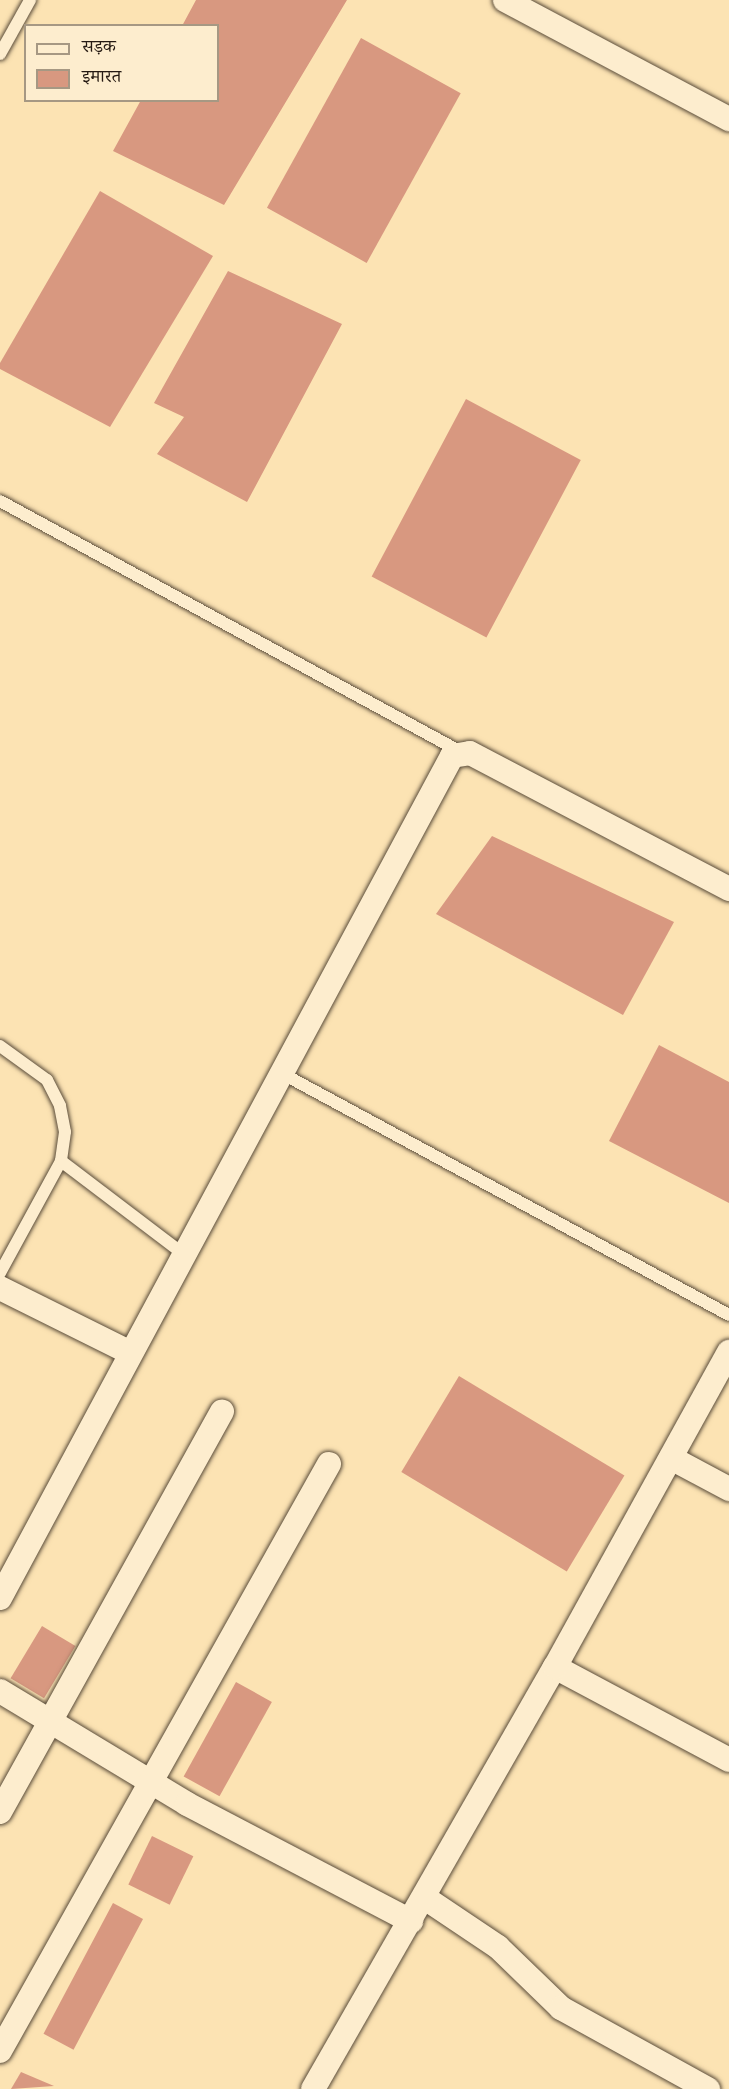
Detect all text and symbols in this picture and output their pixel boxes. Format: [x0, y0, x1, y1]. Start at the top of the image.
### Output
legend [24, 24, 219, 102]
text: सड़क [82, 35, 116, 57]
text: इमारत [82, 65, 121, 87]

